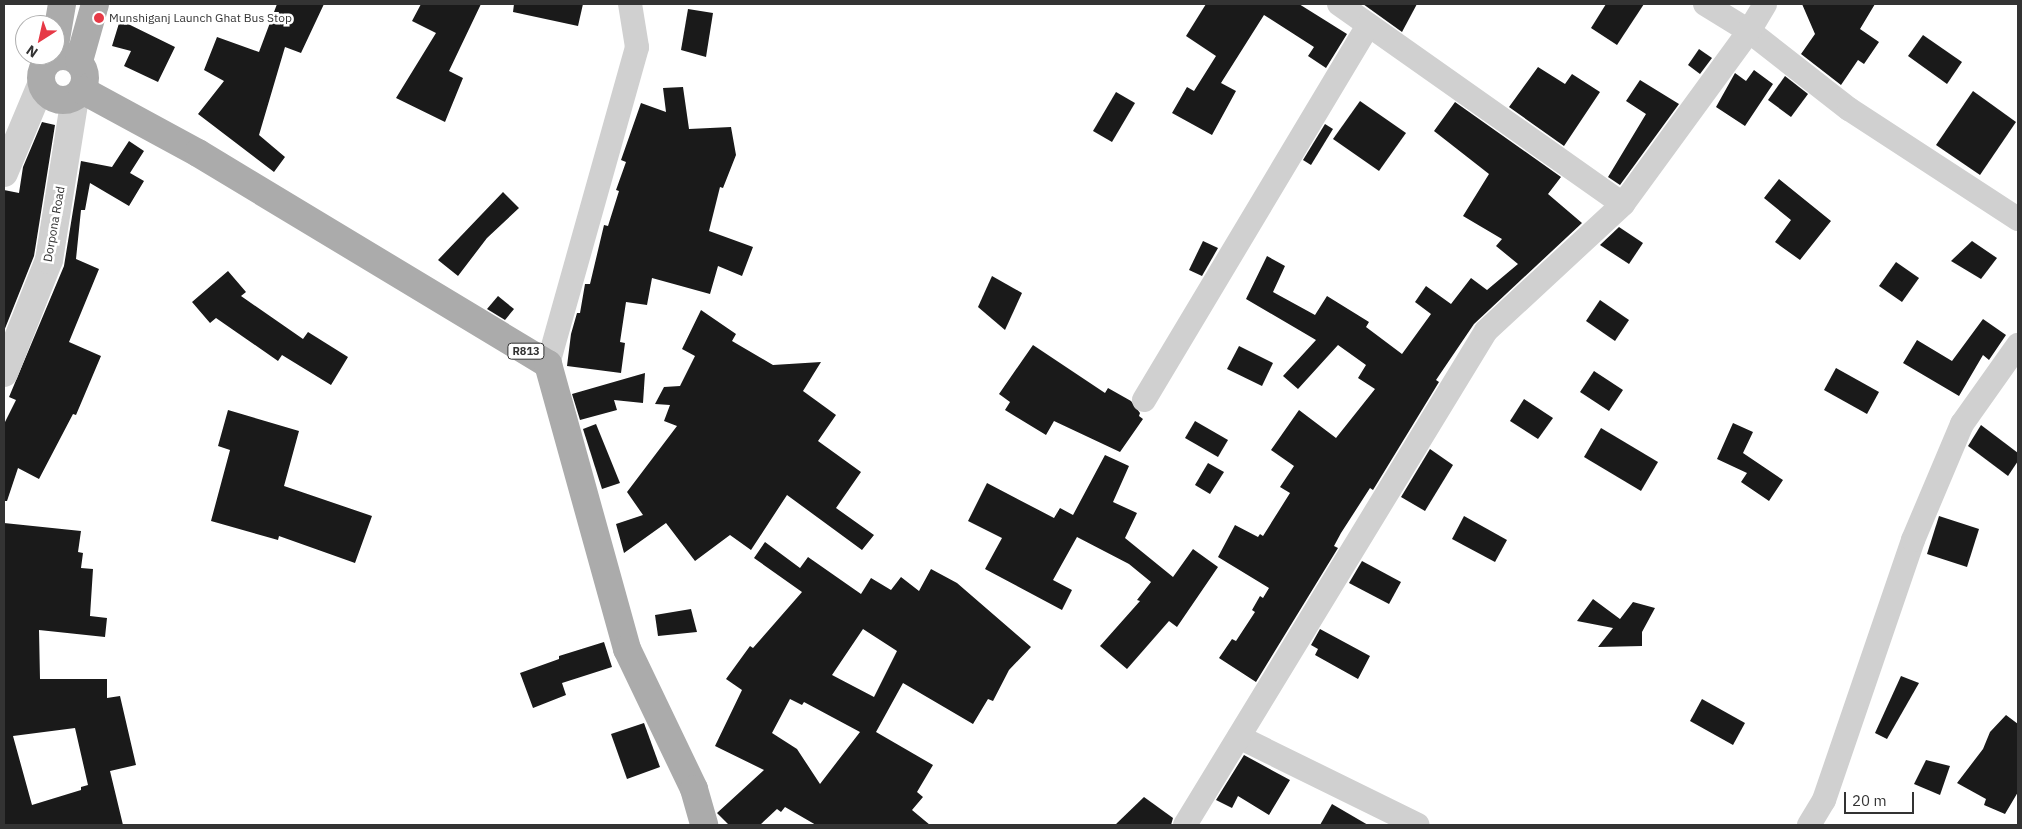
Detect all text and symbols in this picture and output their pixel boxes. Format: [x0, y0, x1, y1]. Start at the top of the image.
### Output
place label: Munshiganj Launch Ghat Bus Stop [109, 11, 292, 25]
marker: Munshiganj Launch Ghat Bus Stop [93, 12, 105, 24]
north arrow [15, 15, 65, 65]
text: N [23, 41, 41, 62]
street label: Dorpona Road [40, 185, 68, 263]
road number: R813 [507, 342, 545, 360]
scale bar [1847, 782, 1917, 814]
text: 20 m [1852, 791, 1887, 810]

